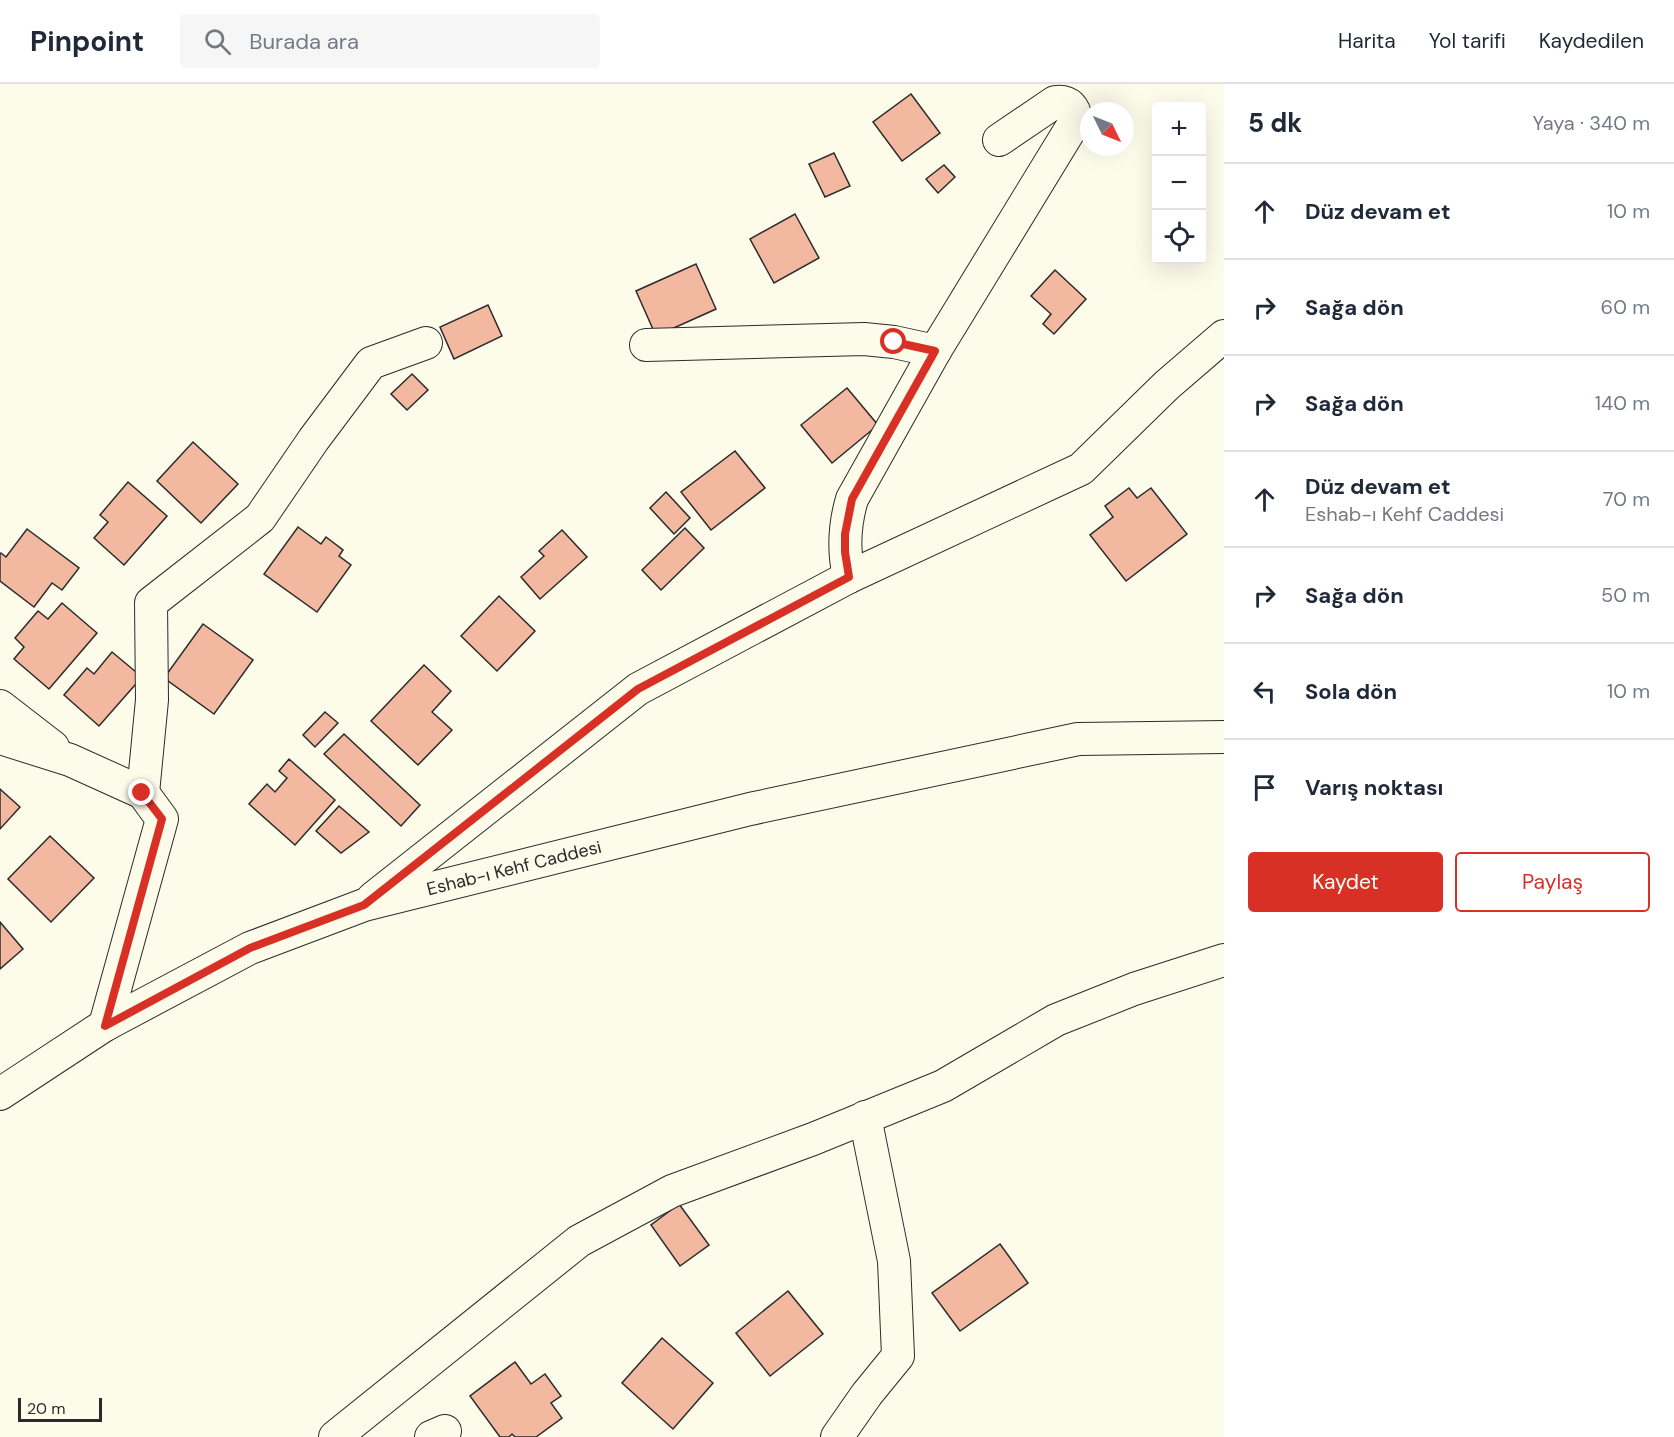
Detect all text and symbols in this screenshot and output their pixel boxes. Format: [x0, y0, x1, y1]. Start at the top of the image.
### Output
search box [180, 14, 600, 68]
text: Pinpoint [30, 23, 144, 60]
icon: search [201, 25, 234, 58]
text: Burada ara [249, 27, 359, 56]
text: Harita [1338, 27, 1396, 55]
text: Yol tarifi [1429, 27, 1506, 55]
text: Kaydedilen [1539, 27, 1644, 55]
north arrow [1080, 102, 1134, 156]
map controls [1152, 102, 1206, 264]
button: + [1152, 102, 1206, 156]
text: 5 dk [1248, 106, 1302, 140]
text: Yaya · 340 m [1533, 110, 1650, 136]
button: − [1152, 156, 1206, 210]
icon: ahead [1248, 195, 1281, 228]
text: Düz devam et [1305, 197, 1450, 226]
text: 10 m [1607, 198, 1650, 224]
button: locate [1152, 210, 1206, 264]
icon: right [1248, 291, 1281, 324]
text: Sağa dön [1305, 293, 1404, 322]
text: 60 m [1601, 294, 1650, 320]
route start [880, 328, 906, 354]
icon: right [1248, 387, 1281, 420]
text: Sağa dön [1305, 389, 1404, 418]
text: 140 m [1595, 390, 1650, 416]
text: Düz devam et [1305, 472, 1450, 501]
icon: ahead [1248, 483, 1281, 516]
text: 70 m [1603, 486, 1650, 512]
text: Eshab-ı Kehf Caddesi [1305, 501, 1504, 527]
icon: right [1248, 579, 1281, 612]
text: Sağa dön [1305, 581, 1404, 610]
text: 50 m [1601, 582, 1650, 608]
icon: left [1248, 675, 1281, 708]
text: Sola dön [1305, 677, 1397, 706]
text: 10 m [1607, 678, 1650, 704]
icon: arrive [1248, 771, 1281, 804]
text: Varış noktası [1305, 773, 1443, 802]
route end [128, 779, 154, 805]
street label: Eshab-ı Kehf Caddesi [424, 835, 604, 901]
button: Kaydet [1248, 852, 1443, 912]
button: Paylaş [1455, 852, 1650, 912]
scale bar [18, 1395, 102, 1422]
text: 20 m [27, 1398, 66, 1419]

